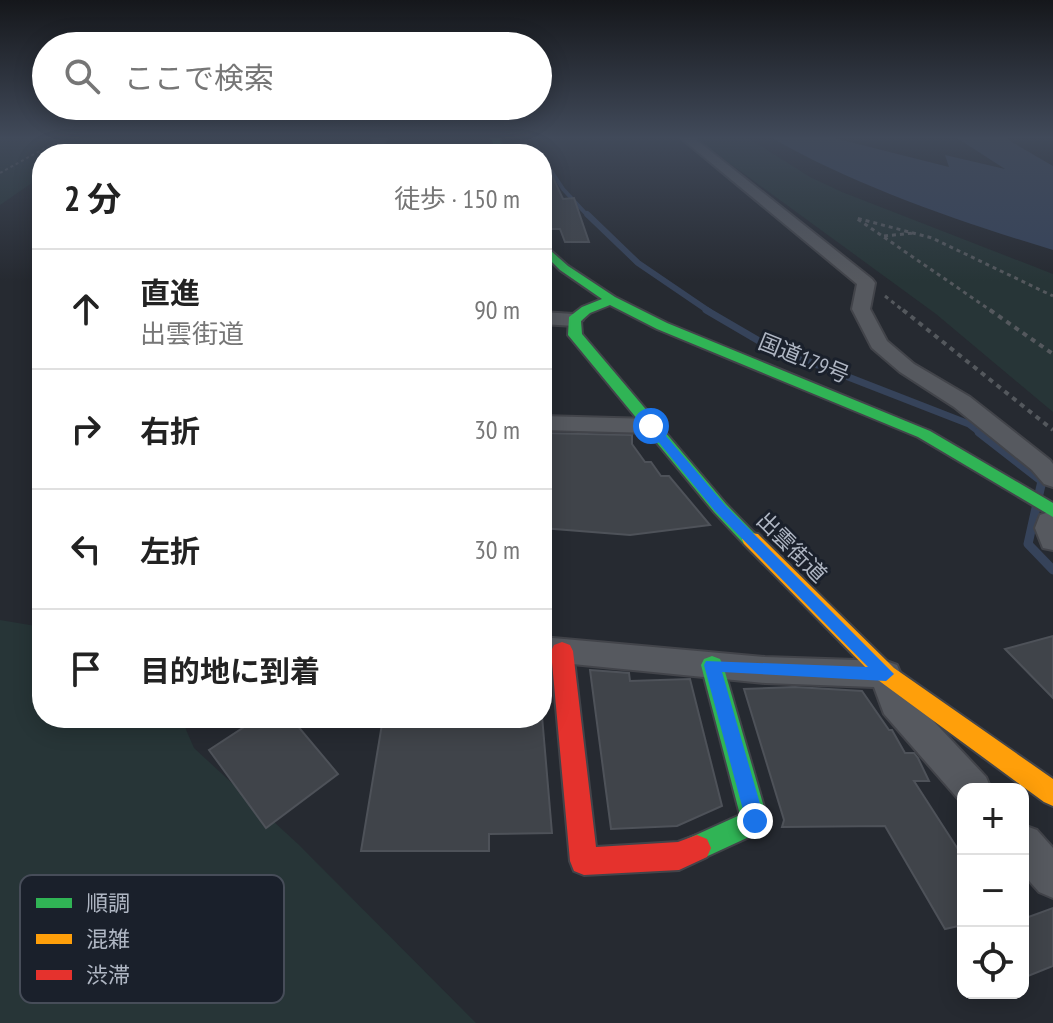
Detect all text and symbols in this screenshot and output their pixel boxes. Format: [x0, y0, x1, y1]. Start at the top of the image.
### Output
search box [32, 32, 552, 120]
icon: search [60, 54, 104, 98]
text: ここで検索 [124, 58, 274, 97]
text: 2 分 [64, 176, 121, 220]
text: 徒歩 · 150 m [394, 182, 520, 215]
text: 直進 [140, 273, 200, 312]
icon: ahead [64, 287, 108, 331]
text: 90 m [474, 293, 520, 326]
text: 出雲街道 [140, 317, 244, 350]
street label: 国道179号 [754, 327, 854, 389]
icon: right [64, 407, 108, 451]
route start [633, 408, 669, 444]
text: 右折 [140, 411, 200, 450]
text: 30 m [474, 413, 520, 446]
street label: 出雲街道 [751, 506, 833, 588]
icon: left [64, 527, 108, 571]
text: 左折 [140, 531, 200, 570]
text: 30 m [474, 533, 520, 566]
icon: arrive [64, 647, 108, 691]
text: 目的地に到着 [140, 651, 320, 690]
map controls [957, 783, 1029, 999]
button: + [957, 783, 1029, 855]
route end [737, 803, 773, 839]
button: − [957, 855, 1029, 927]
legend [20, 875, 284, 1003]
text: 順調 [86, 889, 130, 917]
text: 混雑 [86, 925, 130, 953]
button: locate [957, 927, 1029, 999]
text: 渋滞 [86, 961, 130, 989]

